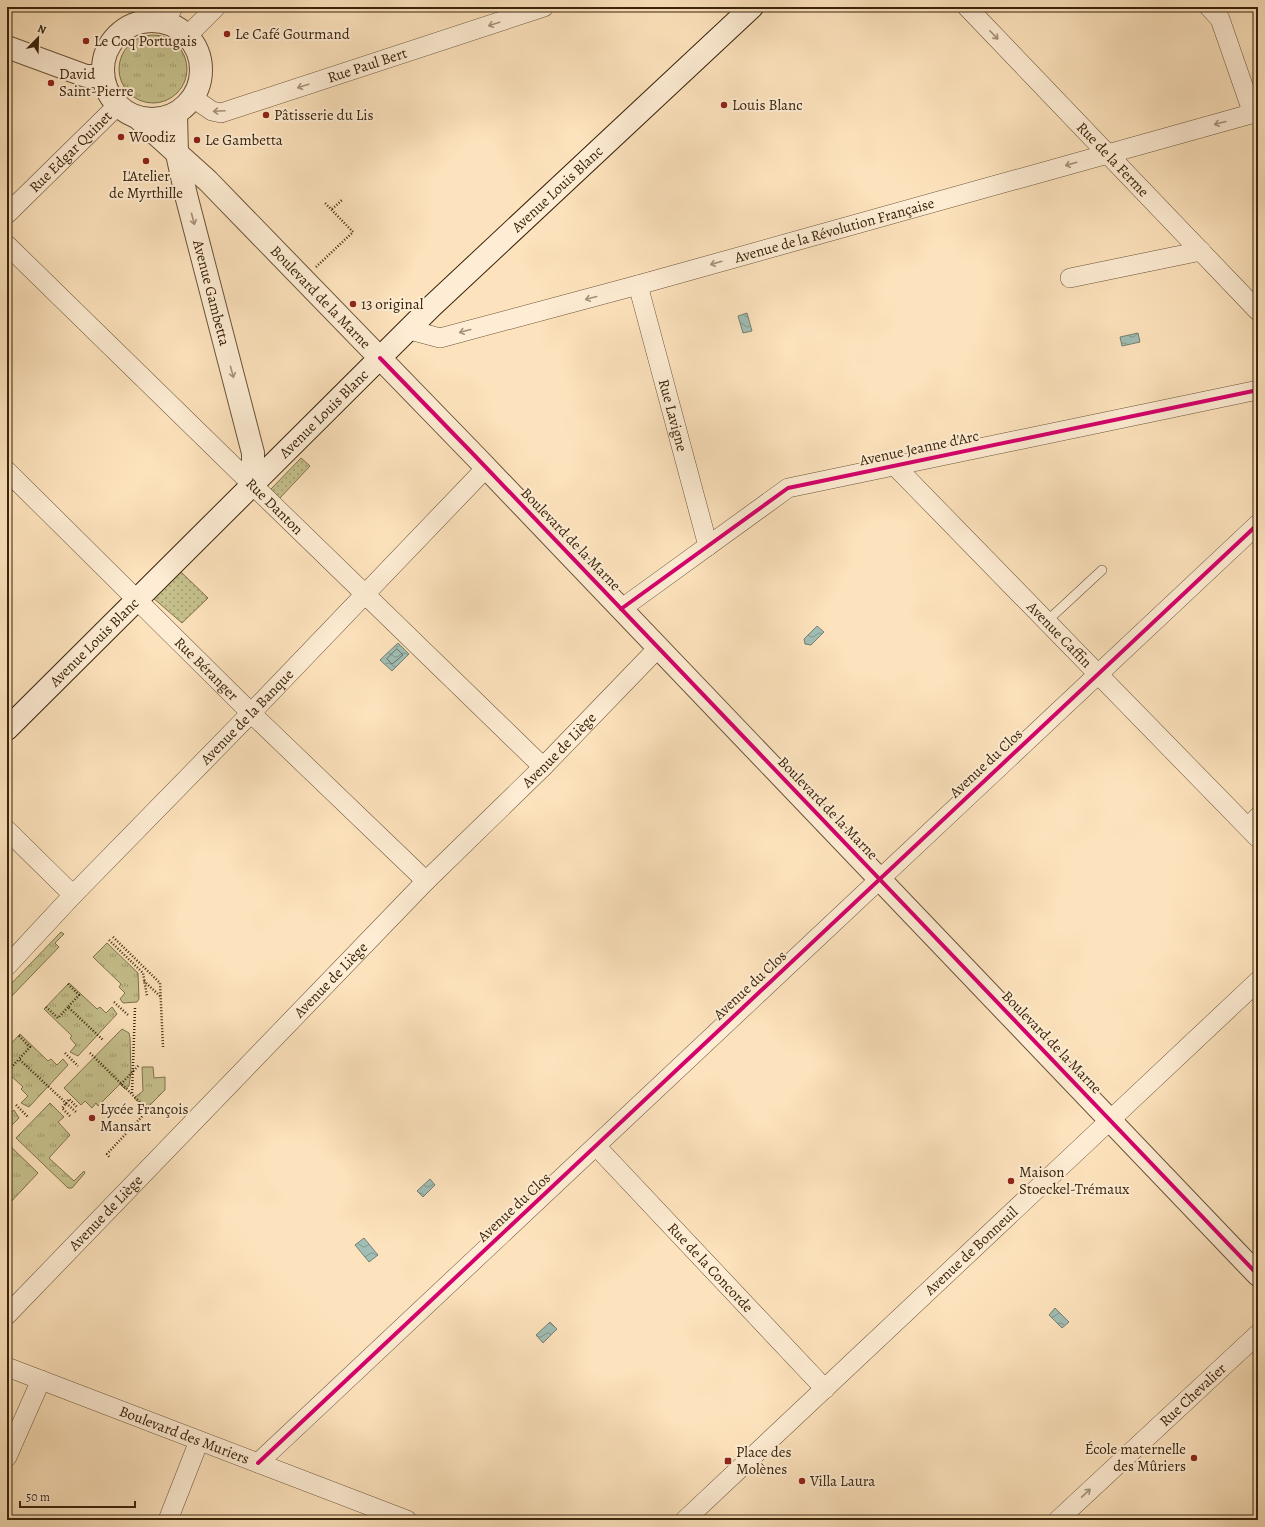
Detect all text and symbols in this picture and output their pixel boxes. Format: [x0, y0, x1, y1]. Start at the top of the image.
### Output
north arrow [18, 18, 58, 58]
one-way arrow [488, 20, 500, 28]
text: N [35, 21, 48, 38]
place label: Le Café Gourmand [235, 24, 351, 44]
marker: Le Café Gourmand [222, 29, 232, 39]
one-way arrow [989, 30, 999, 40]
place label: Le Coq Portugais [94, 31, 197, 51]
marker: Le Coq Portugais [81, 36, 91, 46]
street label: Rue Paul Bert [325, 43, 409, 87]
place label: David Saint-Pierre [59, 64, 134, 101]
marker: David Saint-Pierre [46, 78, 56, 88]
one-way arrow [297, 83, 310, 90]
place label: Louis Blanc [732, 95, 803, 115]
marker: Louis Blanc [719, 100, 729, 110]
place label: Pâtisserie du Lis [274, 105, 374, 125]
street label: Rue Edgar Quinet [25, 106, 116, 197]
one-way arrow [213, 108, 226, 115]
marker: Pâtisserie du Lis [261, 110, 271, 120]
street label: Rue de la Ferme [1072, 118, 1154, 201]
one-way arrow [1214, 119, 1227, 127]
place label: Woodiz [128, 127, 176, 147]
place label: Le Gambetta [205, 130, 283, 150]
marker: Woodiz [116, 132, 126, 142]
marker: Le Gambetta [192, 135, 202, 145]
street label: Avenue Louis Blanc [506, 141, 607, 237]
marker: L'Atelier de Myrthille [141, 156, 151, 166]
one-way arrow [1065, 161, 1078, 168]
place label: L'Atelier de Myrthille [109, 166, 183, 203]
street label: Avenue de la Révolution Française [731, 193, 937, 268]
one-way arrow [189, 212, 197, 225]
street label: Avenue Gambetta [188, 237, 235, 348]
street label: Boulevard de la Marne [266, 241, 376, 353]
one-way arrow [710, 260, 723, 267]
place label: 13 original [361, 294, 424, 314]
one-way arrow [585, 295, 598, 302]
marker: 13 original [348, 299, 358, 309]
one-way arrow [459, 328, 472, 336]
one-way arrow [229, 365, 237, 378]
street label: Avenue Louis Blanc [274, 365, 373, 463]
street label: Rue Lavigne [654, 377, 692, 454]
street label: Avenue Jeanne d'Arc [857, 426, 980, 471]
street label: Rue Danton [241, 474, 308, 539]
street label: Boulevard de la Marne [516, 483, 626, 595]
street label: Avenue Louis Blanc [44, 593, 143, 692]
street label: Avenue Caffin [1022, 596, 1097, 672]
street label: Rue Béranger [170, 633, 243, 705]
street label: Avenue de la Banque [195, 664, 298, 770]
street label: Avenue de Liège [517, 708, 601, 793]
street label: Avenue du Clos [944, 724, 1027, 803]
street label: Boulevard de la Marne [773, 752, 883, 864]
street label: Avenue de Liège [289, 937, 372, 1023]
street label: Avenue du Clos [708, 946, 791, 1025]
street label: Boulevard de la Marne [997, 986, 1107, 1098]
place label: Lycée François Mansart [100, 1099, 188, 1136]
marker: Lycée François Mansart [87, 1113, 97, 1123]
place label: Maison Stoeckel-Trémaux [1019, 1162, 1129, 1199]
street label: Avenue du Clos [472, 1168, 555, 1247]
street label: Avenue de Liège [64, 1170, 147, 1256]
marker: Maison Stoeckel-Trémaux [1006, 1176, 1016, 1186]
street label: Avenue de Bonneuil [920, 1202, 1022, 1300]
street label: Rue de la Concorde [663, 1218, 758, 1317]
street label: Rue Chevalier [1155, 1358, 1231, 1431]
street label: Boulevard des Muriers [117, 1401, 252, 1469]
place label: École maternelle des Mûriers [1085, 1439, 1186, 1476]
place label: Place des Molènes [736, 1442, 792, 1479]
marker: École maternelle des Mûriers [1189, 1453, 1199, 1463]
marker: Place des Molènes [723, 1456, 733, 1466]
place label: Villa Laura [809, 1471, 875, 1491]
marker: Villa Laura [797, 1476, 807, 1486]
scale bar [20, 1483, 135, 1509]
text: 50 m [26, 1489, 50, 1505]
one-way arrow [1081, 1489, 1091, 1498]

